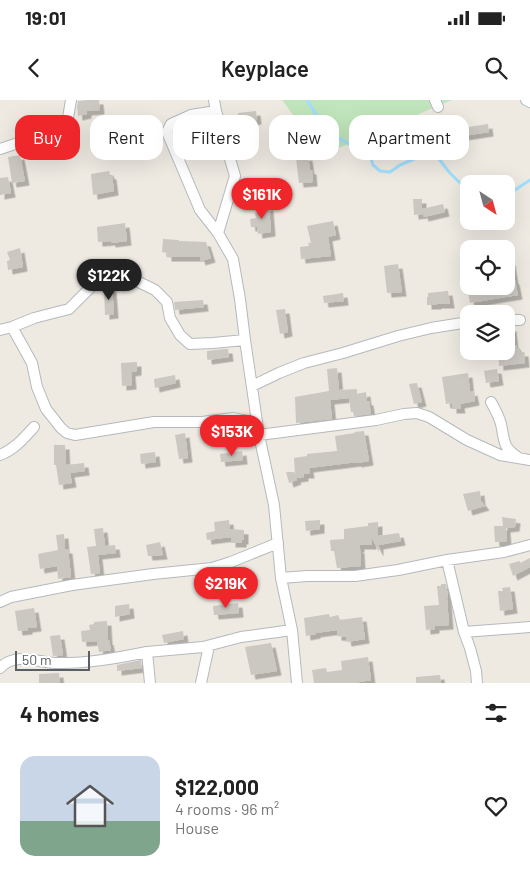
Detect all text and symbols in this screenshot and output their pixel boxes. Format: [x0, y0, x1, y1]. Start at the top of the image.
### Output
text: 19:01 [25, 6, 66, 29]
icon: back [20, 54, 48, 82]
icon: search [482, 54, 510, 82]
text: Keyplace [221, 55, 309, 81]
chip: Buy [15, 115, 80, 160]
chip: Rent [90, 115, 163, 160]
chip: Filters [173, 115, 259, 160]
chip: New [269, 115, 339, 160]
chip: Apartment [349, 115, 469, 160]
north arrow [460, 175, 515, 230]
map controls [460, 175, 515, 360]
pin: $161K [227, 178, 297, 220]
text: $161K [243, 184, 281, 203]
button: locate [460, 240, 515, 295]
pin: $122K [74, 258, 144, 301]
text: $122K [88, 265, 130, 284]
button: layers [460, 305, 515, 360]
pin: $153K [197, 414, 267, 457]
text: $153K [211, 421, 253, 440]
pin: $219K [191, 566, 261, 609]
text: $219K [205, 573, 247, 592]
scale bar [15, 648, 90, 671]
text: 50 m [22, 651, 51, 668]
icon: filters [482, 699, 510, 727]
text: 4 homes [20, 701, 99, 726]
text: $122,000 [175, 774, 259, 799]
icon: home [60, 776, 120, 836]
icon: heart [482, 792, 510, 820]
text: 4 rooms · 96 m² [175, 799, 279, 818]
text: House [175, 818, 219, 837]

